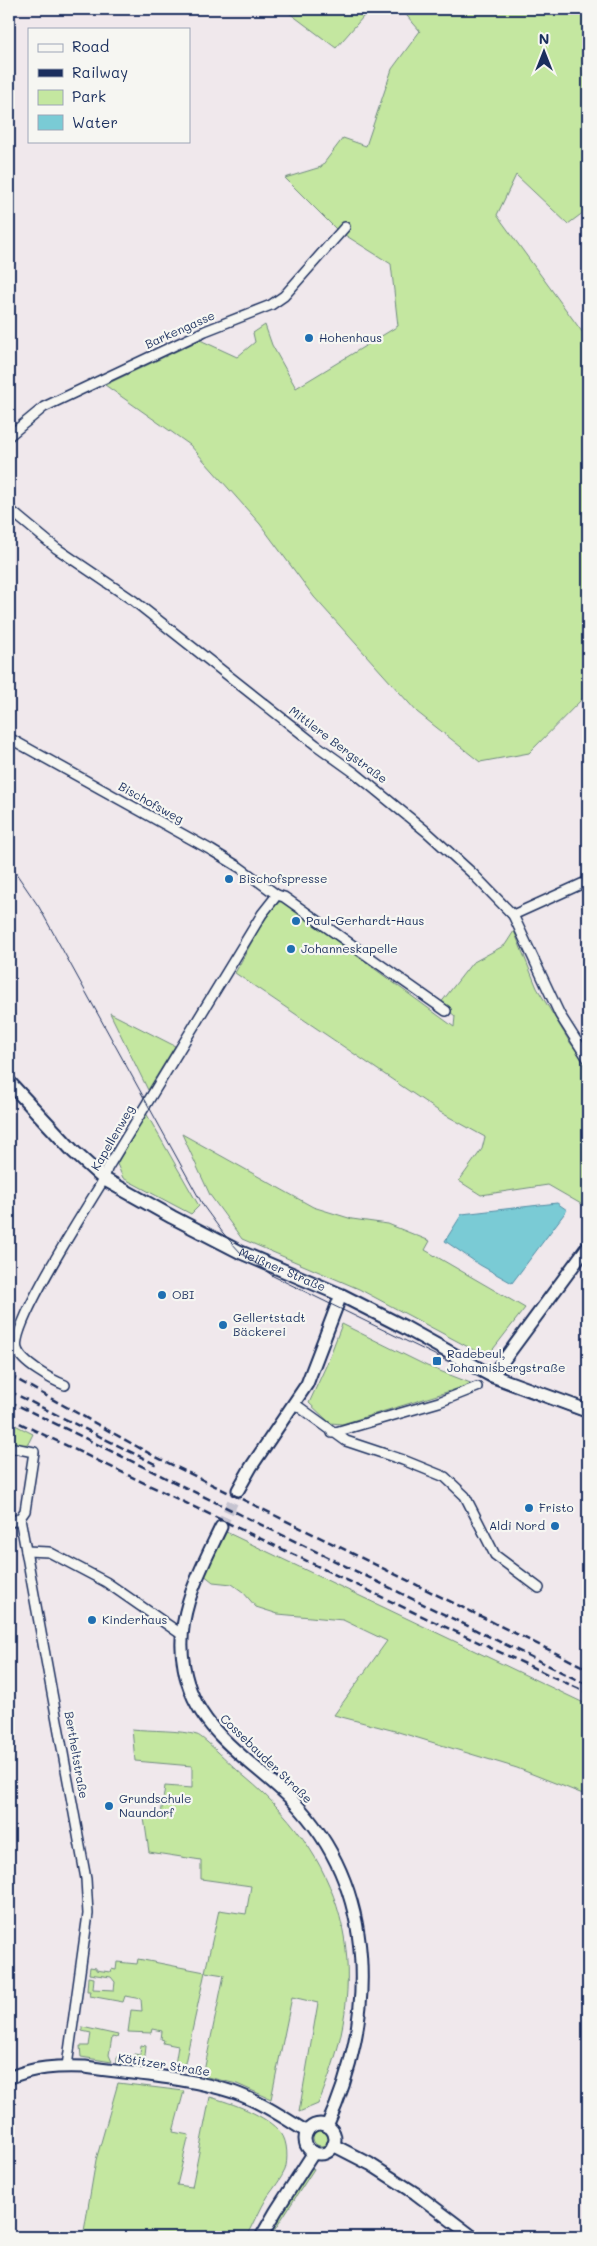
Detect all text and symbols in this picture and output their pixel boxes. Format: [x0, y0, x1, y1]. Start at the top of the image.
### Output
legend [28, 28, 190, 142]
north arrow [520, 28, 570, 78]
text: N [539, 29, 549, 48]
text: Road [72, 36, 109, 56]
text: Railway [72, 62, 128, 82]
text: Park [72, 86, 106, 106]
text: Water [72, 112, 118, 132]
street label: Barkengasse [142, 307, 217, 352]
place label: Hohenhaus [319, 329, 382, 345]
marker: Hohenhaus [303, 332, 315, 344]
street label: Mittlere Bergstraße [286, 702, 391, 786]
street label: Bischofsweg [116, 778, 187, 827]
place label: Bischofspresse [239, 870, 327, 886]
marker: Bischofspresse [223, 873, 235, 885]
place label: Paul-Gerhardt-Haus [306, 912, 425, 928]
marker: Paul-Gerhardt-Haus [290, 915, 302, 927]
place label: Johanneskapelle [301, 940, 398, 956]
marker: Johanneskapelle [285, 943, 297, 955]
street label: Kapellenweg [87, 1102, 137, 1173]
street label: Meißner Straße [237, 1243, 328, 1295]
place label: OBI [172, 1286, 194, 1302]
marker: OBI [156, 1289, 168, 1301]
place label: Gellertstadt Bäckerei [233, 1309, 306, 1339]
marker: Gellertstadt Bäckerei [217, 1319, 229, 1331]
place label: Radebeul, Johannisbergstraße [447, 1345, 565, 1375]
marker: Radebeul, Johannisbergstraße [431, 1355, 443, 1367]
place label: Fristo [539, 1499, 574, 1515]
marker: Fristo [523, 1502, 535, 1514]
place label: Aldi Nord [489, 1517, 545, 1533]
marker: Aldi Nord [549, 1520, 561, 1532]
place label: Kinderhaus [102, 1611, 167, 1627]
marker: Kinderhaus [86, 1614, 98, 1626]
street label: Bertheltstraße [61, 1710, 93, 1800]
street label: Cossebauder Straße [217, 1710, 316, 1806]
place label: Grundschule Naundorf [119, 1790, 191, 1820]
marker: Grundschule Naundorf [103, 1800, 115, 1812]
street label: Kötitzer Straße [117, 2049, 211, 2079]

